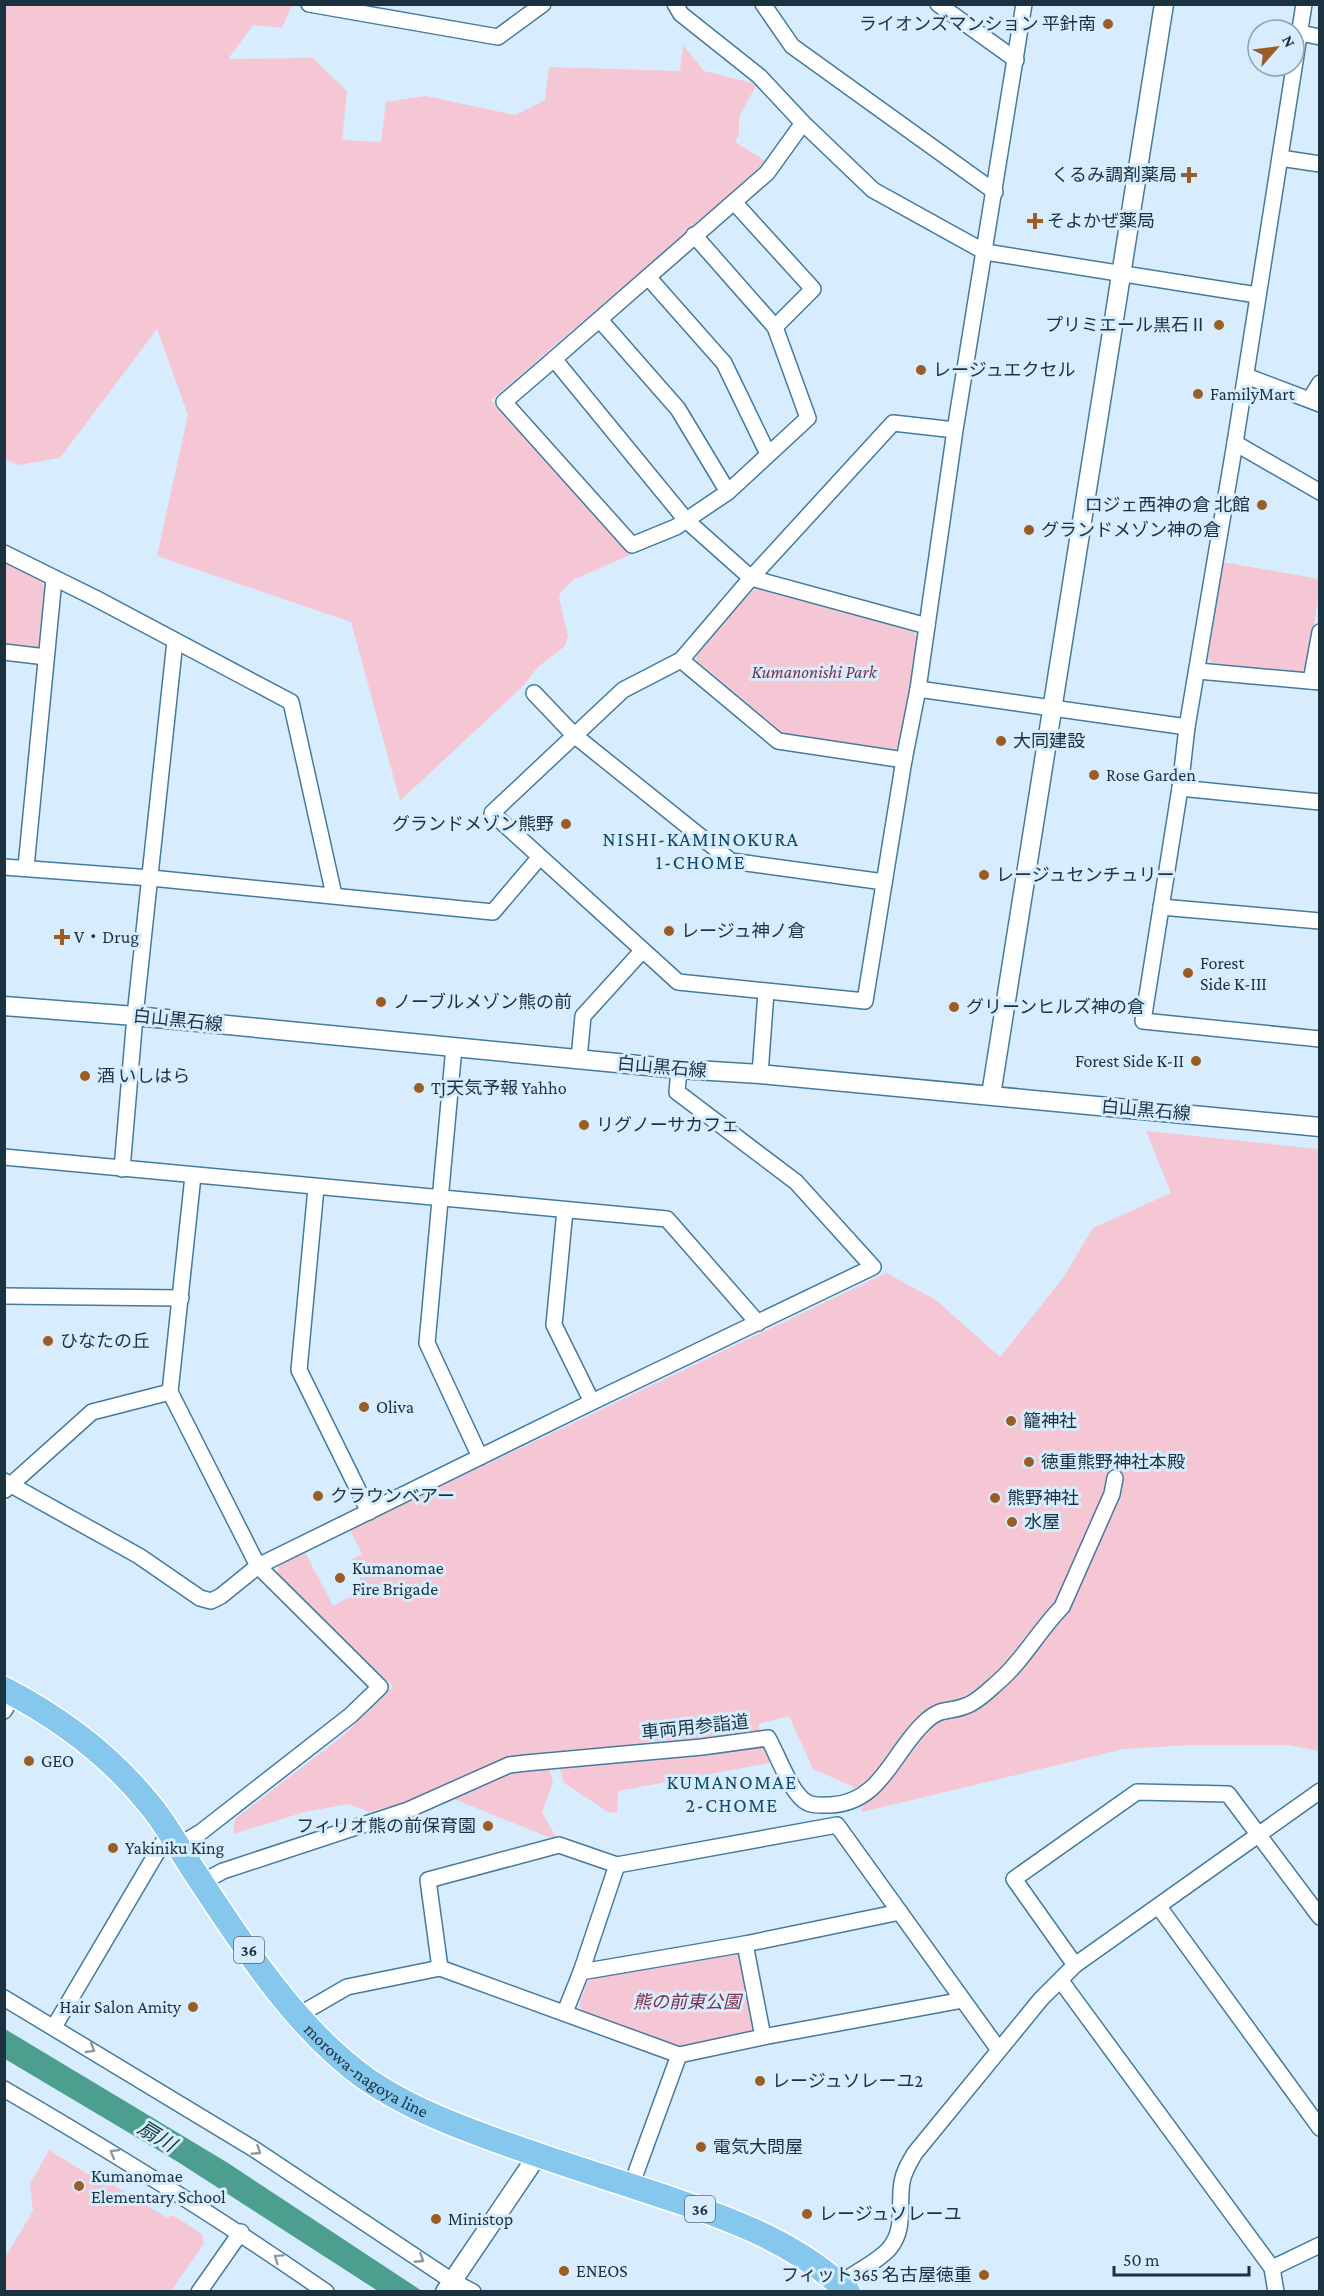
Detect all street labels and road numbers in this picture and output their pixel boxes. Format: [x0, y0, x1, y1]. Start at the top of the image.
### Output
street label: 白山黒石線 [132, 1005, 224, 1035]
street label: 白山黒石線 [616, 1053, 708, 1081]
street label: 白山黒石線 [1100, 1096, 1192, 1124]
street label: 車両用参詣道 [640, 1711, 750, 1743]
road number: 36 [234, 1937, 264, 1963]
street label: morowa-nagoya line [300, 2019, 431, 2122]
road number: 36 [685, 2196, 715, 2222]

